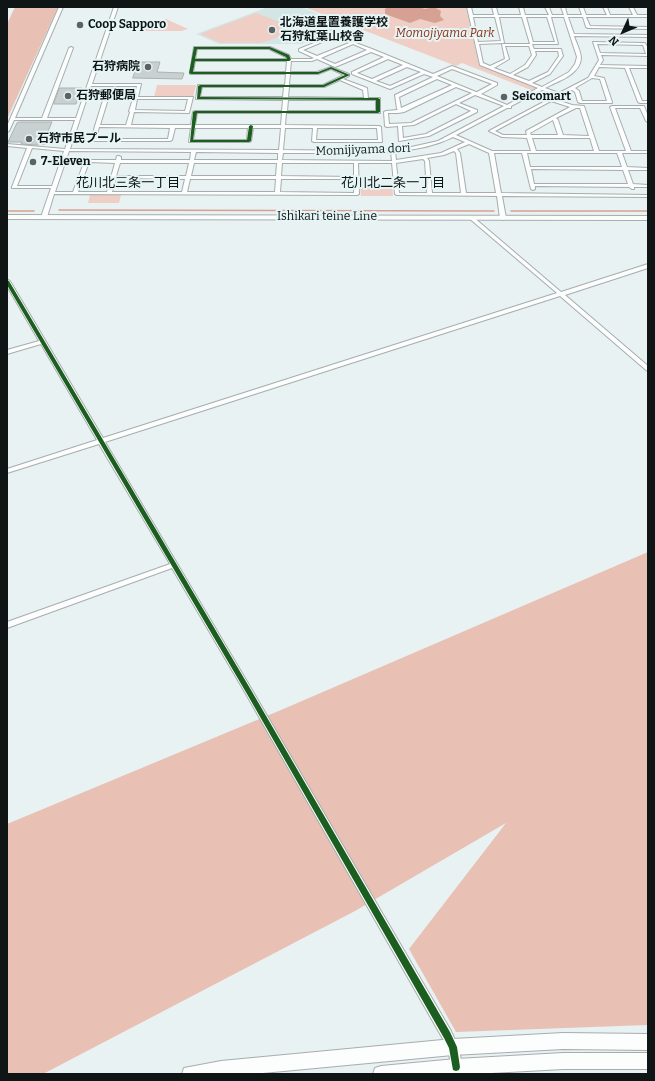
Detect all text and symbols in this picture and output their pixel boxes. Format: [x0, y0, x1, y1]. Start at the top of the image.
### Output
north arrow [603, 12, 643, 52]
place label: 北海道星置養護学校 石狩紅葉山校舎 [280, 16, 388, 44]
place label: Coop Sapporo [88, 18, 166, 32]
marker: Coop Sapporo [75, 20, 85, 30]
marker: 北海道星置養護学校 石狩紅葉山校舎 [267, 25, 277, 35]
park label: Momojiyama Park [395, 27, 495, 41]
text: N [606, 33, 622, 48]
place label: 石狩病院 [92, 60, 140, 74]
marker: 石狩病院 [143, 62, 153, 72]
place label: 石狩郵便局 [76, 89, 136, 103]
place label: Seicomart [512, 90, 571, 104]
marker: 石狩郵便局 [63, 91, 73, 101]
marker: Seicomart [499, 92, 509, 102]
place label: 石狩市民プール [37, 132, 121, 146]
marker: 石狩市民プール [24, 134, 34, 144]
street label: Momijiyama dori [315, 141, 411, 159]
place label: 7-Eleven [41, 155, 90, 169]
marker: 7-Eleven [28, 157, 38, 167]
district label: 花川北三条一丁目 [76, 175, 180, 191]
district label: 花川北二条一丁目 [341, 175, 445, 191]
street label: Ishikari teine Line [277, 210, 377, 224]

